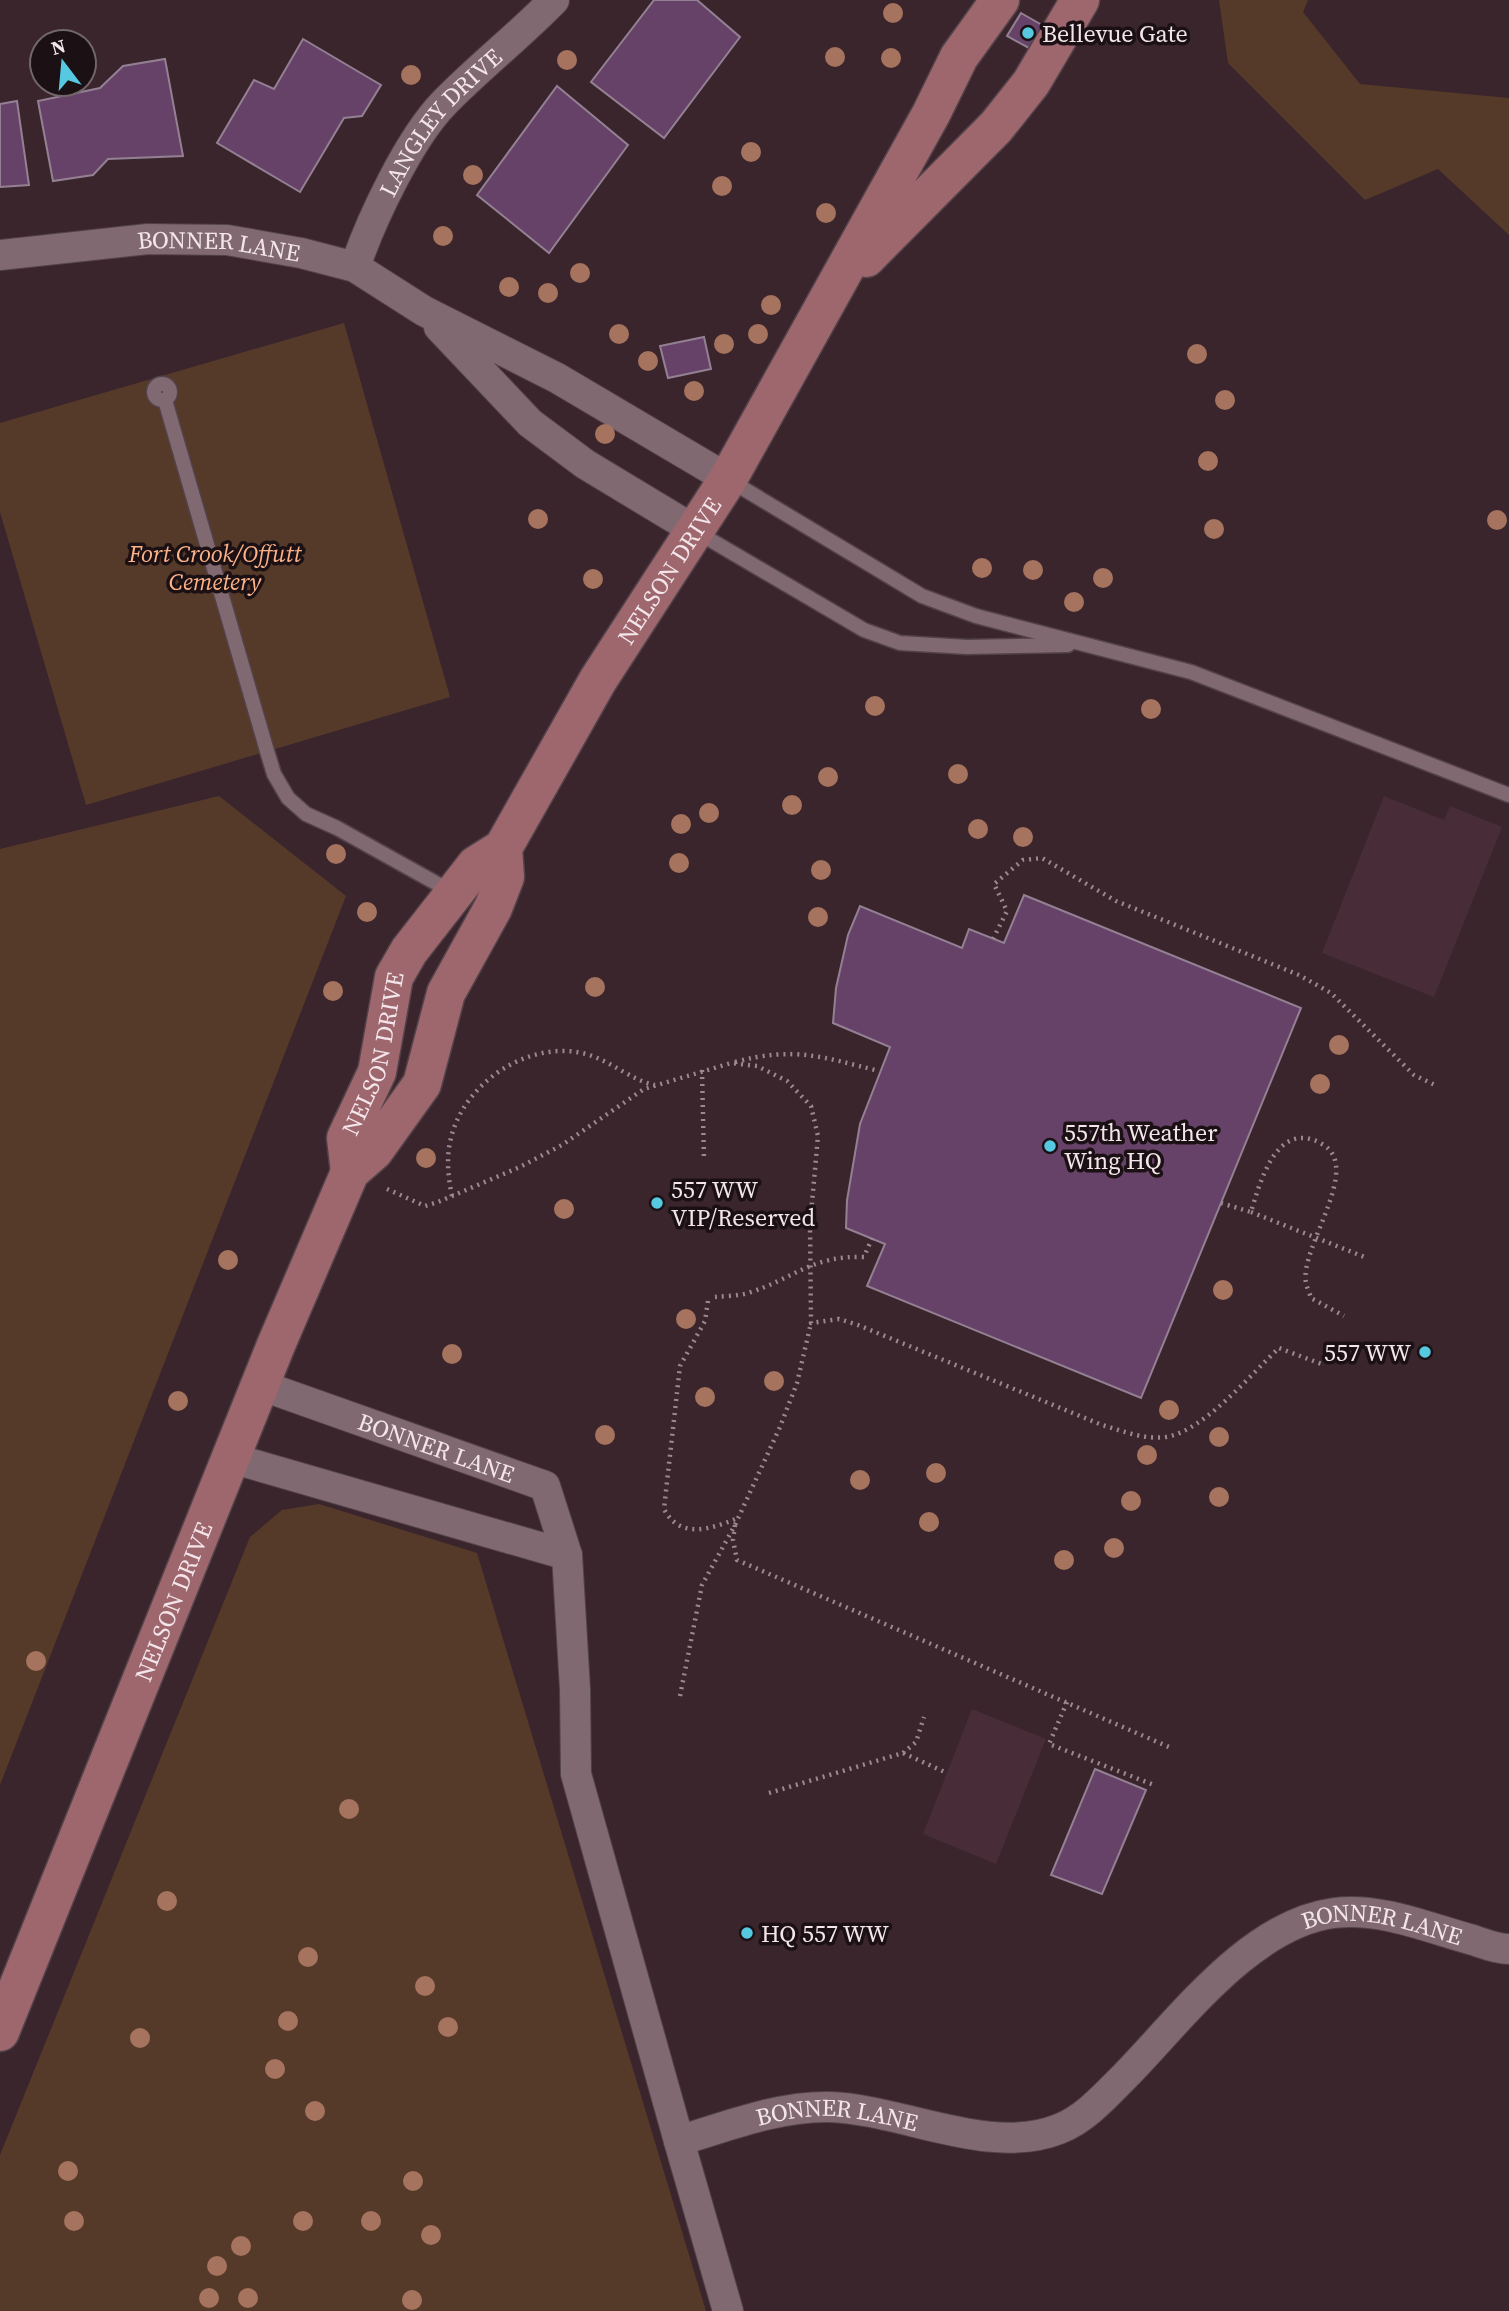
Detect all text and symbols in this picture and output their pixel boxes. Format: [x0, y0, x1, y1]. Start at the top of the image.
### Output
place label: Bellevue Gate [1042, 17, 1188, 50]
marker: Bellevue Gate [1020, 25, 1036, 41]
north arrow [28, 28, 98, 98]
text: N [48, 32, 69, 61]
street label: LANGLEY DRIVE [371, 40, 509, 202]
street label: BONNER LANE [135, 222, 303, 269]
street label: NELSON DRIVE [609, 490, 729, 651]
park label: Fort Crook/Offutt Cemetery [128, 537, 302, 598]
street label: NELSON DRIVE [333, 969, 411, 1140]
place label: 557th Weather Wing HQ [1064, 1116, 1217, 1177]
marker: 557th Weather Wing HQ [1042, 1138, 1058, 1154]
place label: 557 WW VIP/Reserved [671, 1173, 815, 1234]
marker: 557 WW VIP/Reserved [649, 1195, 665, 1211]
place label: 557 WW [1324, 1336, 1411, 1369]
marker: 557 WW [1417, 1344, 1433, 1360]
street label: BONNER LANE [353, 1405, 519, 1490]
street label: NELSON DRIVE [126, 1517, 220, 1686]
street label: BONNER LANE [1297, 1895, 1466, 1953]
place label: HQ 557 WW [761, 1917, 889, 1950]
marker: HQ 557 WW [739, 1925, 755, 1941]
street label: BONNER LANE [752, 2090, 922, 2139]

